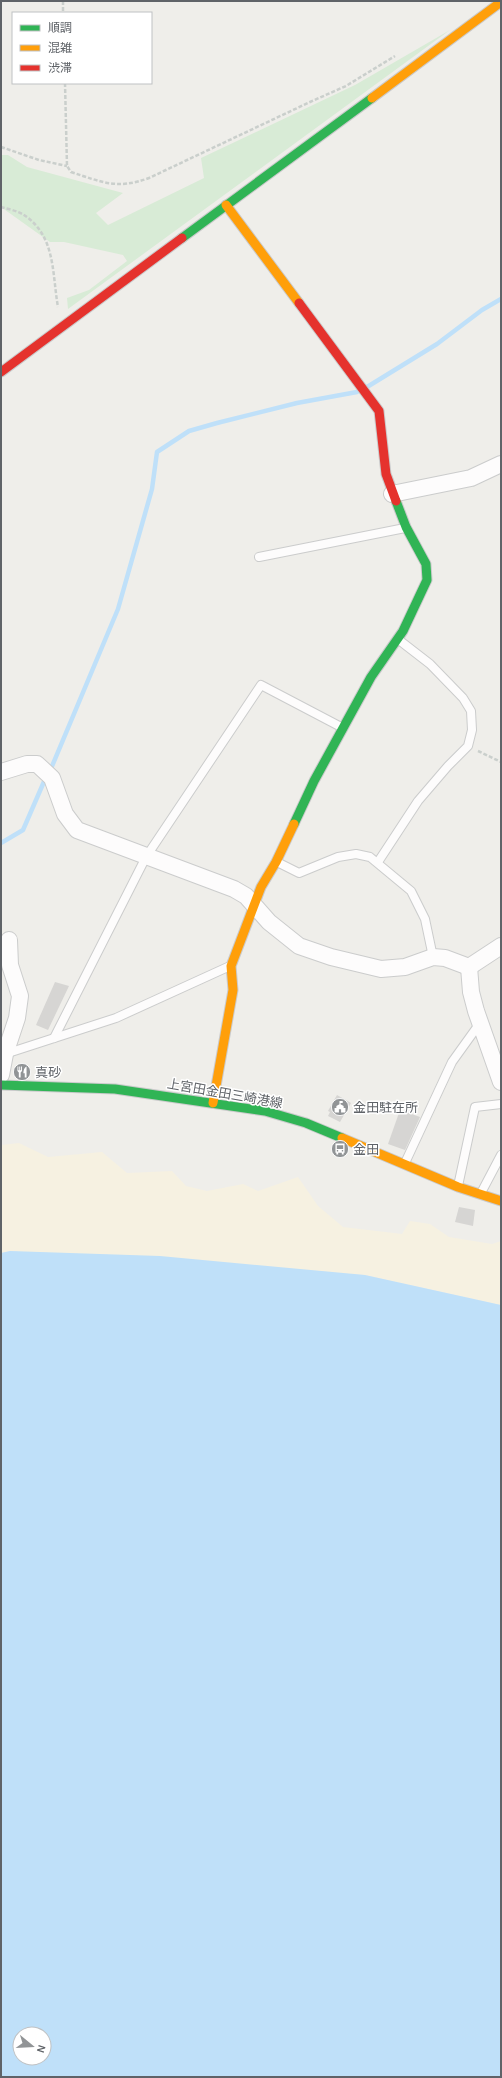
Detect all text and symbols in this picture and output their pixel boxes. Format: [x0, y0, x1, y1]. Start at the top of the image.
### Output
legend [12, 12, 152, 84]
text: 順調 [48, 21, 72, 35]
text: 混雑 [48, 41, 72, 55]
text: 渋滞 [48, 61, 72, 75]
restaurant icon: 真砂 [12, 1062, 32, 1082]
place label: 真砂 [35, 1065, 61, 1080]
street label: 上宮田金田三崎港線 [166, 1076, 284, 1111]
public building icon: 金田駐在所 [330, 1097, 350, 1117]
place label: 金田駐在所 [353, 1100, 418, 1115]
bus stop icon: 金田 [330, 1139, 350, 1159]
place label: 金田 [353, 1142, 379, 1157]
north arrow [12, 2026, 52, 2066]
text: N [34, 2043, 48, 2055]

